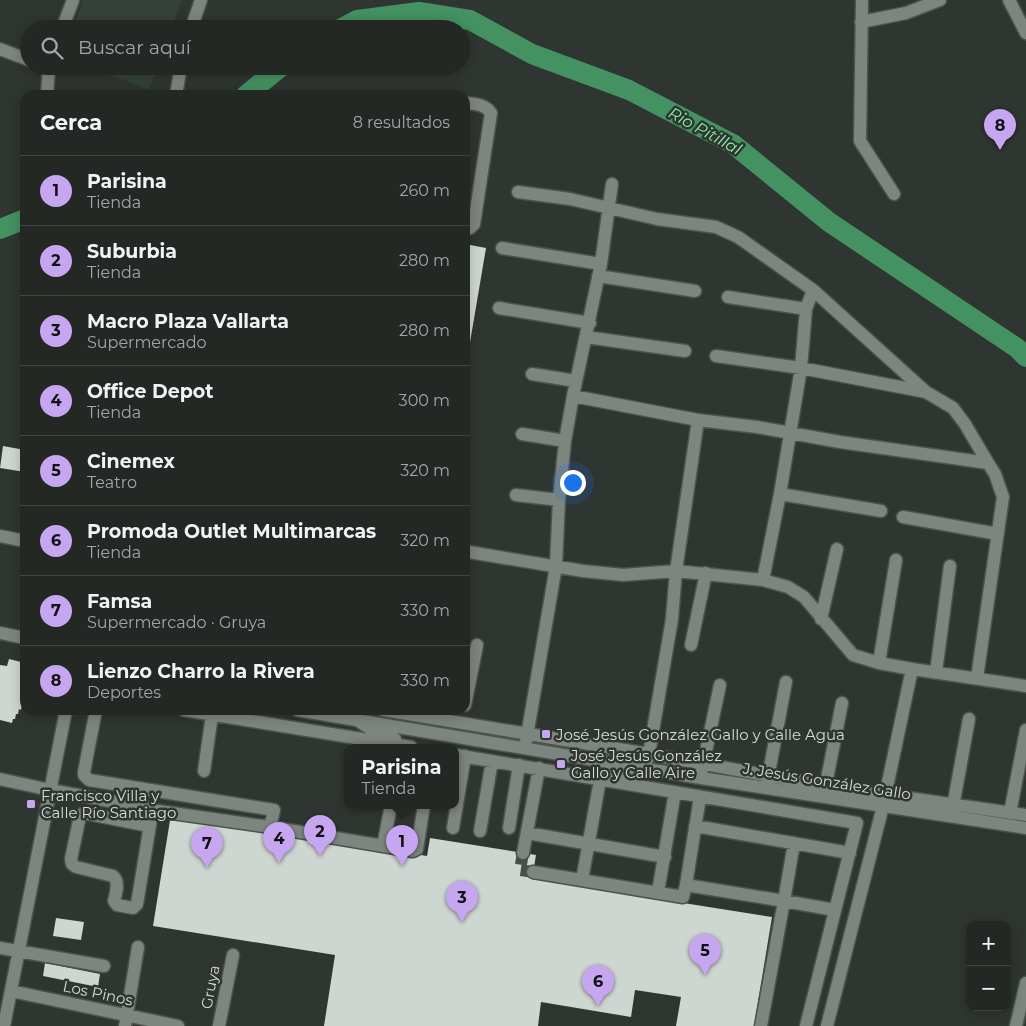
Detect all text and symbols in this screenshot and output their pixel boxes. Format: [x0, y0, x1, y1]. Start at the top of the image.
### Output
search box [20, 20, 470, 75]
icon: search [38, 34, 66, 62]
text: Buscar aquí [78, 36, 191, 59]
water label: Rio Pitillal [665, 103, 745, 159]
pin: 8 [984, 109, 1016, 150]
text: Cerca [40, 110, 102, 135]
text: 8 resultados [353, 113, 450, 132]
text: Parisina [87, 170, 167, 193]
text: 1 [53, 181, 59, 200]
text: 260 m [399, 181, 450, 200]
text: Tienda [87, 193, 141, 212]
text: Suburbia [87, 240, 177, 263]
text: 2 [51, 251, 61, 270]
text: 280 m [399, 251, 450, 270]
text: Tienda [87, 263, 141, 282]
text: Macro Plaza Vallarta [87, 310, 289, 333]
text: 3 [51, 321, 61, 340]
text: 280 m [399, 321, 450, 340]
text: Supermercado [87, 333, 207, 352]
text: Office Depot [87, 380, 214, 403]
text: 4 [50, 391, 62, 410]
text: 300 m [399, 391, 450, 410]
text: Tienda [87, 403, 141, 422]
text: Cinemex [87, 450, 175, 473]
text: 5 [51, 461, 61, 480]
text: 320 m [400, 461, 450, 480]
your location [560, 470, 586, 496]
text: Teatro [87, 473, 137, 492]
text: Promoda Outlet Multimarcas [87, 520, 376, 543]
text: 6 [51, 531, 61, 550]
text: 320 m [400, 531, 450, 550]
text: Tienda [87, 543, 141, 562]
text: Famsa [87, 590, 152, 613]
text: 7 [51, 601, 61, 620]
text: 330 m [400, 601, 450, 620]
text: Supermercado · Gruya [87, 613, 266, 632]
text: Lienzo Charro la Rivera [87, 660, 315, 683]
text: 8 [51, 671, 61, 690]
text: 330 m [400, 671, 450, 690]
text: Deportes [87, 683, 161, 702]
place label: José Jesús González Gallo y Calle Agua [555, 725, 845, 744]
marker: José Jesús González Gallo y Calle Agua [540, 728, 552, 740]
popup [344, 744, 459, 809]
place label: José Jesús González Gallo y Calle Aire [570, 746, 722, 782]
text: Parisina [362, 756, 441, 779]
marker: José Jesús González Gallo y Calle Aire [555, 758, 567, 770]
street label: J. Jesús González Gallo [741, 758, 912, 804]
text: Tienda [362, 779, 416, 798]
place label: Francisco Villa y Calle Río Santiago [41, 786, 177, 822]
marker: Francisco Villa y Calle Río Santiago [25, 798, 37, 810]
pin: 2 [304, 815, 336, 856]
pin: 4 [263, 822, 295, 863]
pin: 1 [386, 825, 418, 866]
pin: 7 [191, 827, 223, 868]
pin: 3 [446, 881, 478, 922]
map controls [966, 921, 1011, 1011]
button: + [966, 921, 1011, 966]
pin: 5 [689, 934, 721, 975]
street label: Gruya [196, 963, 224, 1011]
pin: 6 [582, 965, 614, 1006]
button: − [966, 966, 1011, 1011]
street label: Los Pinos [61, 976, 135, 1010]

